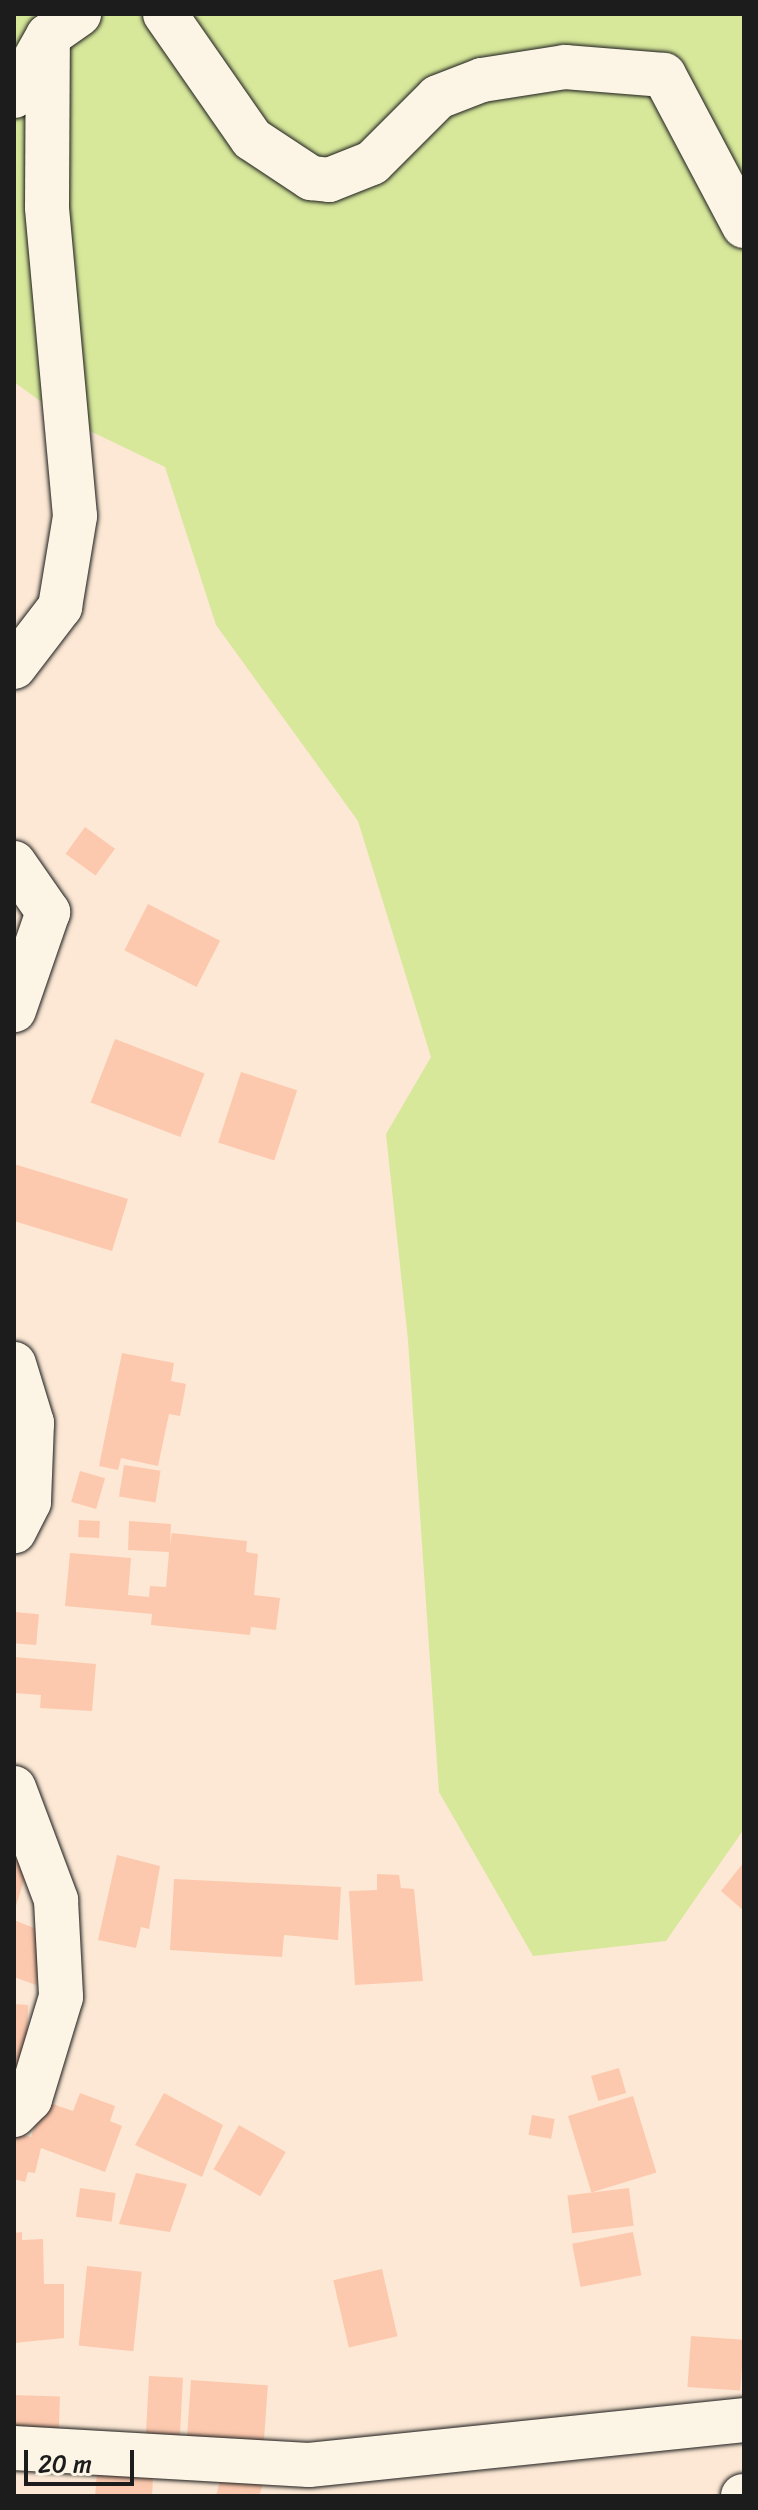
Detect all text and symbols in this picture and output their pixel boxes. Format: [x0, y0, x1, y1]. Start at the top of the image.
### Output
scale bar [28, 2434, 138, 2484]
text: 20 m [38, 2443, 92, 2485]

